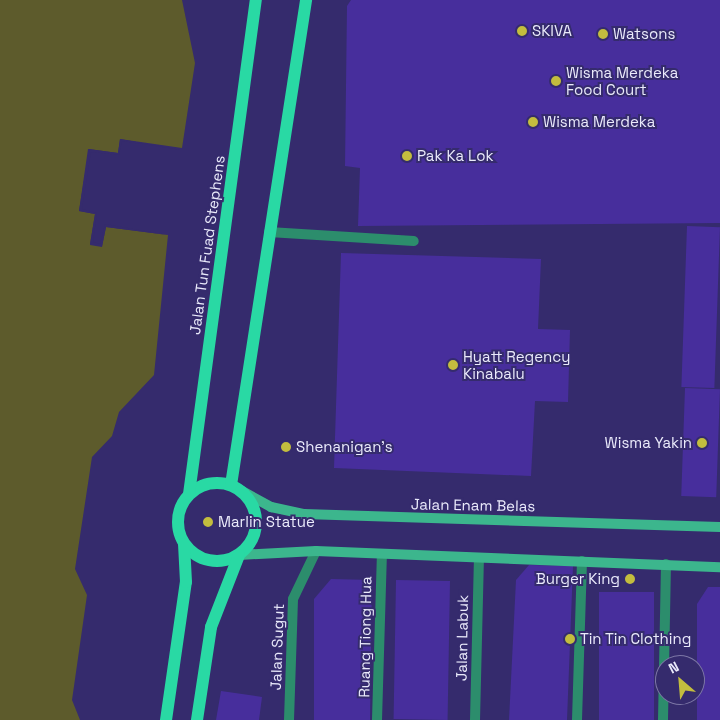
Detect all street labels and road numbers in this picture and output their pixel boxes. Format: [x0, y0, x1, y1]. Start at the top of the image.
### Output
street label: Jalan Tun Fuad Stephens [185, 154, 229, 336]
street label: Jalan Enam Belas [411, 495, 535, 515]
street label: Ruang Tiong Hua [355, 576, 375, 698]
street label: Jalan Labuk [452, 595, 472, 681]
street label: Jalan Sugut [266, 603, 288, 691]

